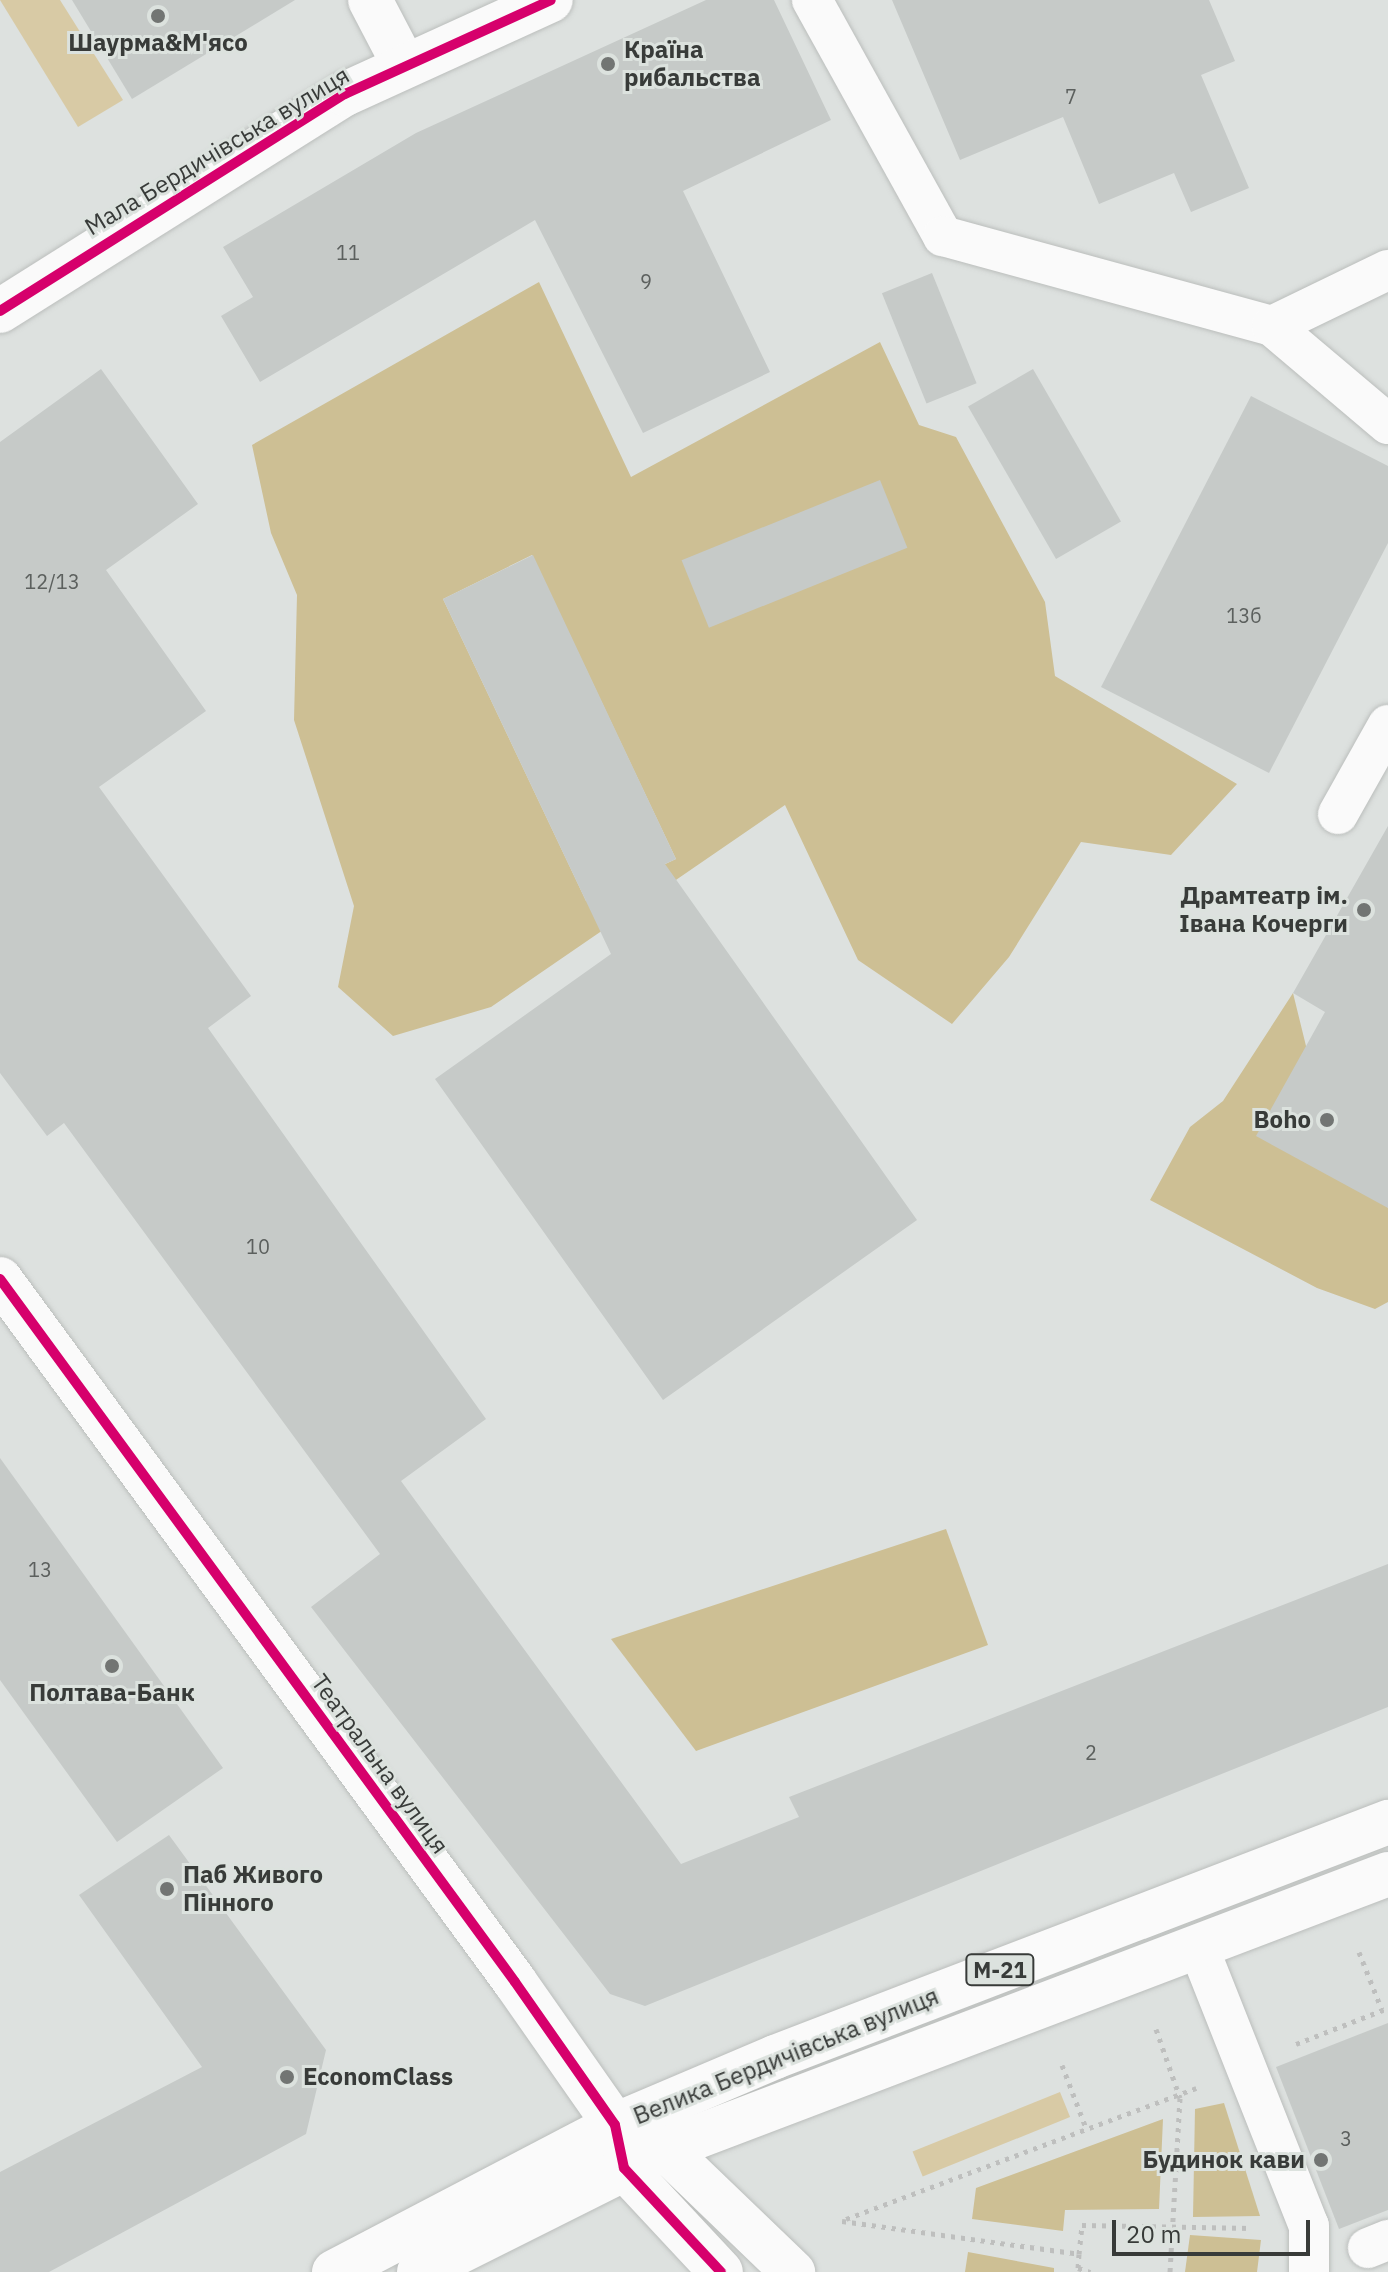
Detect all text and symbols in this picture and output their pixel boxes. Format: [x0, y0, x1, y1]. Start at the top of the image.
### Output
marker: Шаурма&М'ясо [149, 7, 167, 25]
place label: Шаурма&М'ясо [68, 29, 248, 57]
place label: Країна рибальства [624, 36, 761, 92]
marker: Країна рибальства [599, 55, 617, 73]
street label: Мала Бердичівська вулиця [80, 61, 354, 241]
house number: 7 [1065, 84, 1077, 108]
house number: 11 [336, 240, 360, 264]
house number: 9 [640, 269, 652, 293]
house number: 12/13 [24, 569, 80, 593]
house number: 13б [1226, 603, 1262, 627]
place label: Драмтеатр ім. Івана Кочерги [1179, 882, 1348, 938]
marker: Драмтеатр ім. Івана Кочерги [1355, 901, 1373, 919]
place label: Boho [1254, 1106, 1311, 1134]
marker: Boho [1318, 1111, 1336, 1129]
house number: 10 [246, 1234, 270, 1258]
house number: 13 [28, 1557, 52, 1581]
marker: Полтава-Банк [103, 1657, 121, 1675]
street label: Театральна вулиця [305, 1669, 455, 1859]
place label: Полтава-Банк [29, 1679, 195, 1707]
house number: 2 [1085, 1740, 1097, 1764]
place label: Паб Живого Пінного [183, 1861, 323, 1917]
marker: Паб Живого Пінного [158, 1880, 176, 1898]
road number: М-21 [964, 1952, 1036, 1988]
street label: Велика Бердичівська вулиця [629, 1981, 943, 2131]
place label: EconomClass [303, 2063, 453, 2091]
marker: EconomClass [278, 2068, 296, 2086]
house number: 3 [1340, 2126, 1352, 2150]
place label: Будинок кави [1143, 2146, 1305, 2174]
marker: Будинок кави [1312, 2151, 1330, 2169]
scale bar [1116, 2204, 1314, 2254]
text: 20 m [1126, 2218, 1181, 2250]

